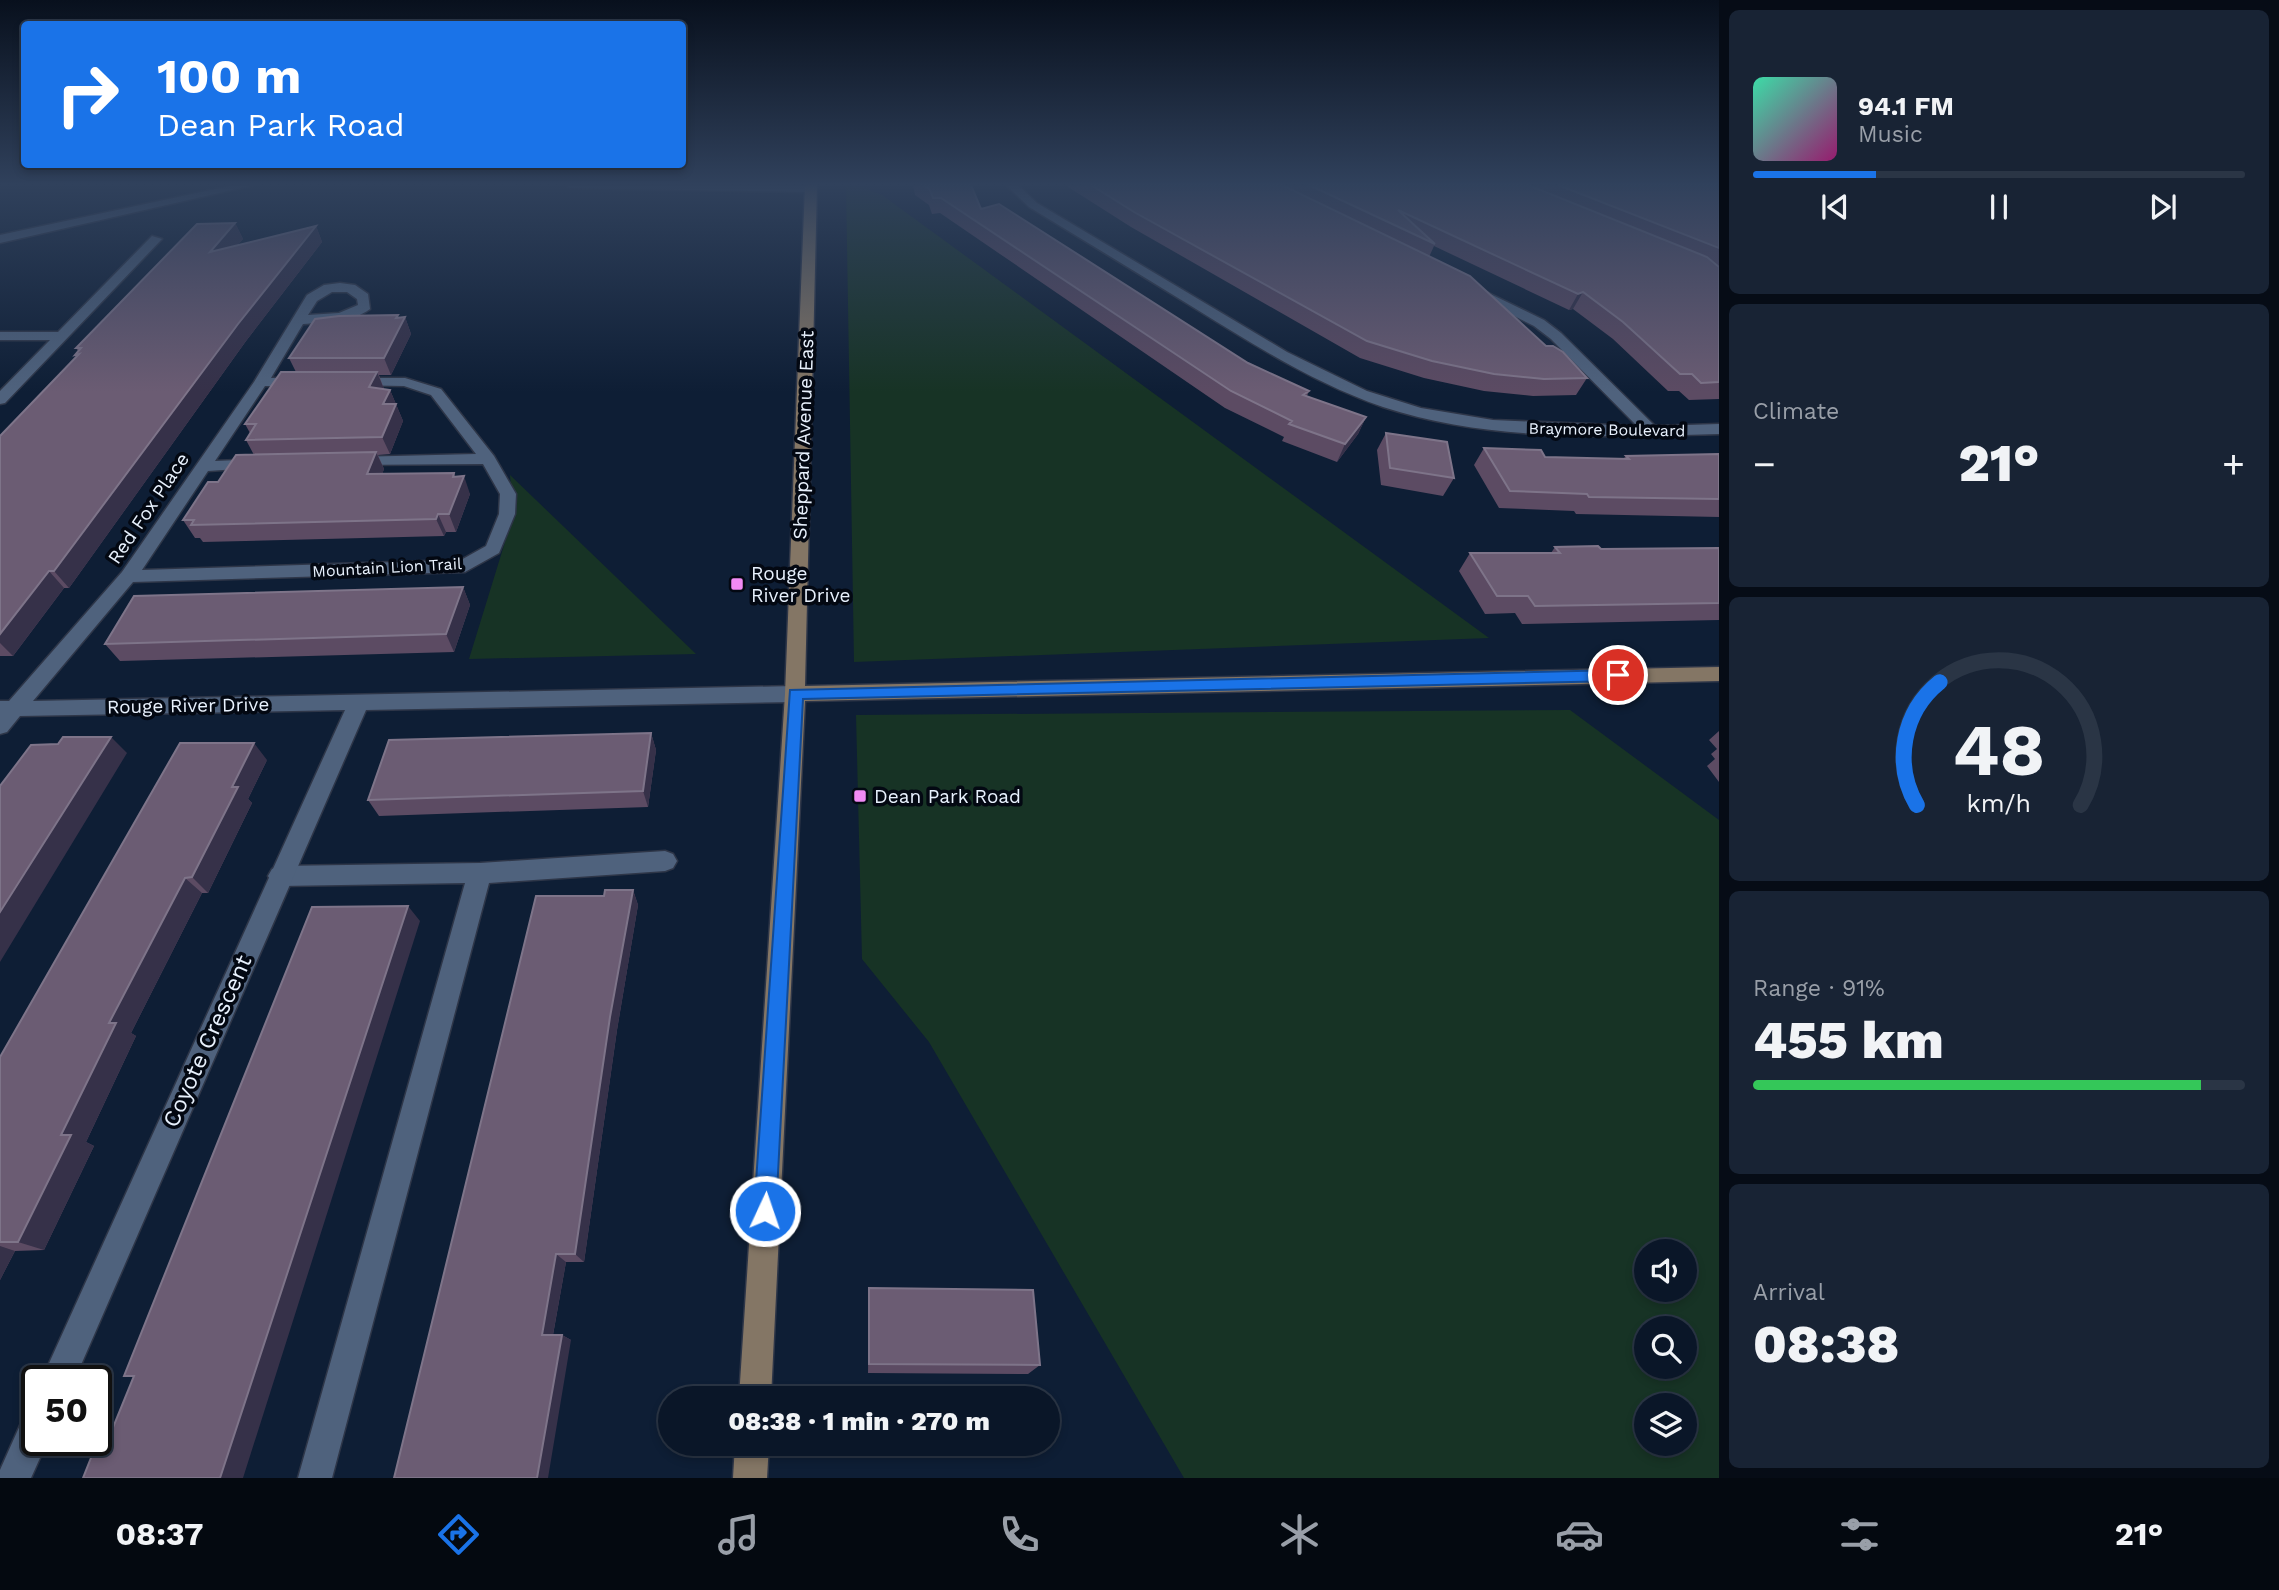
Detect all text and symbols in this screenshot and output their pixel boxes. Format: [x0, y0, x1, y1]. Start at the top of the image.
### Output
text: 100 m [157, 47, 301, 105]
icon: right [42, 49, 133, 140]
text: 94.1 FM [1858, 91, 1954, 121]
text: Dean Park Road [157, 106, 405, 144]
text: Music [1858, 121, 1923, 148]
icon: previous [1816, 188, 1854, 226]
icon: pause [1980, 188, 2018, 226]
icon: next [2144, 188, 2182, 226]
street label: Sheppard Avenue East [788, 330, 819, 540]
text: Climate [1753, 398, 1839, 425]
street label: Braymore Boulevard [1528, 419, 1686, 440]
text: 21° [1959, 433, 2039, 494]
text: − [1753, 442, 1776, 486]
text: + [2222, 442, 2245, 486]
street label: Red Fox Place [103, 448, 194, 568]
street label: Mountain Lion Trail [312, 554, 462, 581]
place label: Rouge River Drive [751, 562, 850, 607]
marker: Rouge River Drive [729, 576, 745, 592]
pin [1588, 645, 1648, 705]
icon: arrive [1599, 656, 1637, 694]
street label: Rouge River Drive [107, 693, 269, 718]
text: 48 [1953, 707, 2045, 793]
place label: Dean Park Road [874, 785, 1021, 808]
marker: Dean Park Road [852, 788, 868, 804]
text: km/h [1967, 789, 2031, 818]
street label: Coyote Crescent [157, 951, 258, 1131]
text: Range · 91% [1753, 975, 1885, 1002]
text: 455 km [1753, 1010, 1944, 1071]
position arrow [728, 1174, 802, 1248]
map controls [1634, 1239, 1697, 1456]
button: sound [1634, 1239, 1697, 1302]
text: Arrival [1753, 1279, 1825, 1306]
text: 08:38 [1753, 1314, 1899, 1375]
button: search [1634, 1316, 1697, 1379]
speed limit sign: 50 [21, 1365, 112, 1456]
button: layers [1634, 1393, 1697, 1456]
text: 08:38 · 1 min · 270 m [728, 1406, 990, 1436]
icon: directions [434, 1510, 483, 1559]
icon: music [714, 1510, 763, 1559]
icon: phone [995, 1510, 1044, 1559]
icon: climate [1275, 1510, 1324, 1559]
icon: car [1555, 1510, 1604, 1559]
icon: filters [1835, 1510, 1884, 1559]
text: 08:37 [116, 1515, 203, 1553]
text: 21° [2115, 1515, 2163, 1553]

